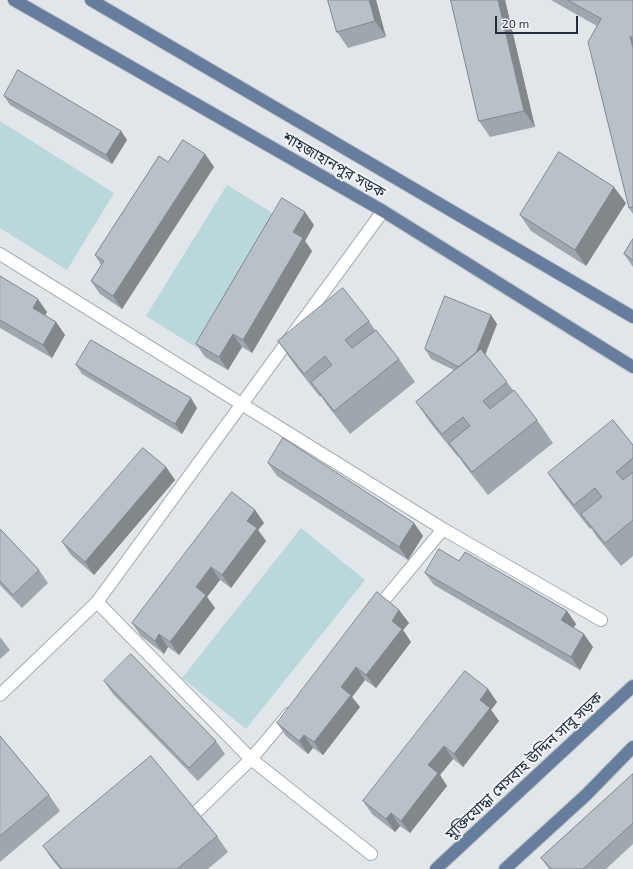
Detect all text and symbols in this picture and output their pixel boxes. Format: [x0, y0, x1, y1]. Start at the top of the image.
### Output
scale bar [497, 8, 580, 34]
text: 20 m [502, 16, 529, 30]
street label: শাহজাহানপুর সড়ক [280, 128, 388, 202]
street label: মুক্তিযোদ্ধা মেসবাহ উদ্দিন সাবু সড়ক [442, 689, 606, 843]

